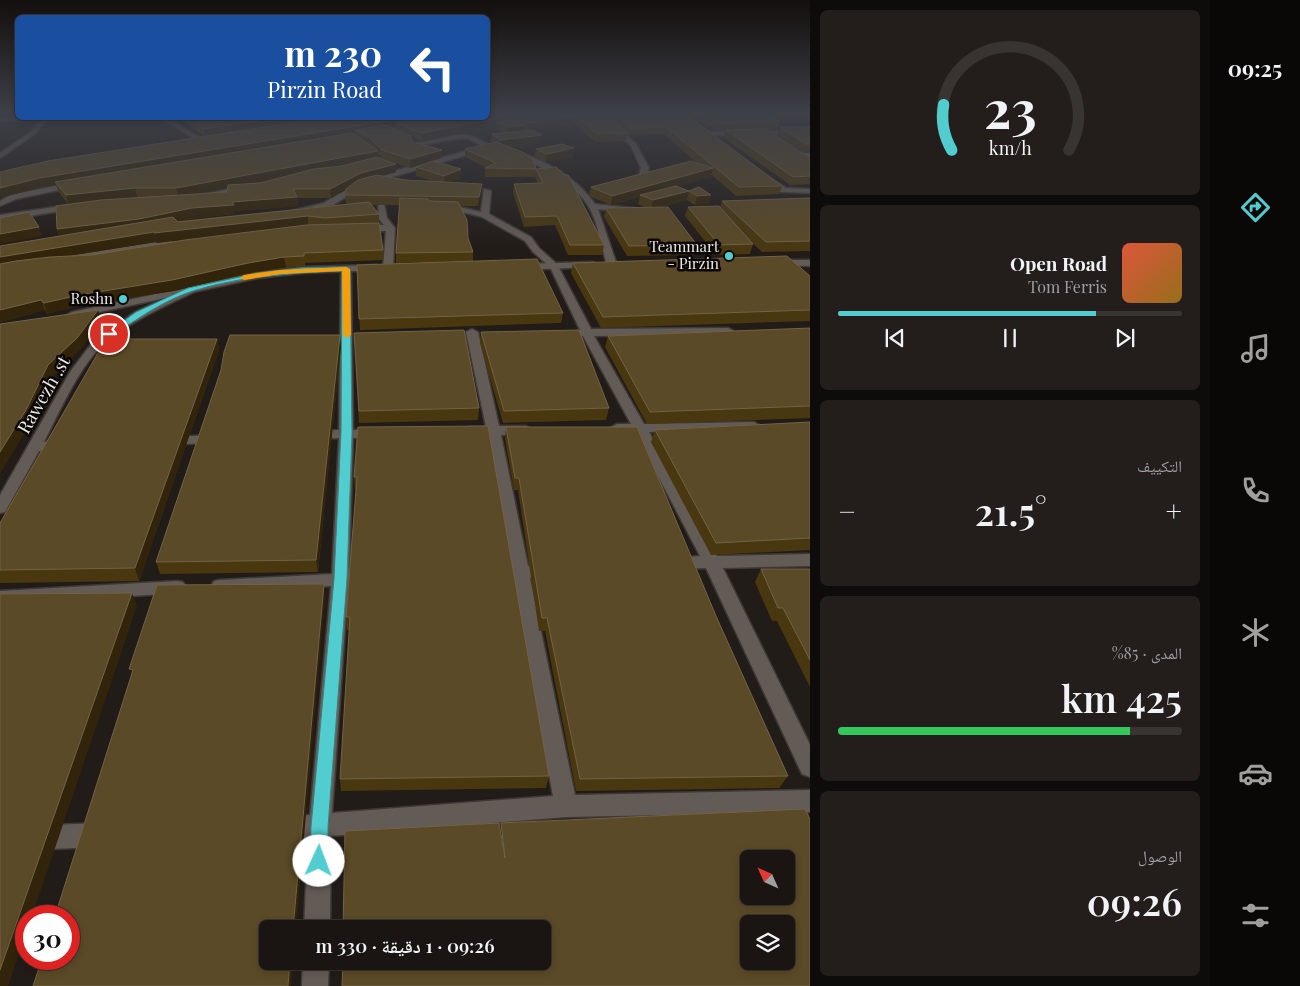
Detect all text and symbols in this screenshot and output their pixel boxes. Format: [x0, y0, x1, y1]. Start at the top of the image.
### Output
text: 230 m [284, 29, 382, 76]
icon: left [400, 35, 465, 100]
text: 09:25 [1228, 53, 1282, 83]
text: 23 [984, 73, 1036, 142]
text: Pirzin Road [267, 74, 382, 104]
text: km/h [989, 136, 1032, 159]
icon: directions [1238, 190, 1273, 225]
place label: Teammart - Pirzin [649, 236, 720, 273]
marker: Teammart - Pirzin [723, 250, 735, 262]
text: Open Road [1010, 250, 1107, 276]
text: Tom Ferris [1028, 276, 1107, 297]
place label: Roshn [71, 288, 113, 308]
marker: Roshn [117, 293, 129, 305]
pin [88, 313, 130, 355]
icon: arrive [95, 320, 123, 348]
icon: previous [881, 324, 909, 352]
icon: pause [996, 324, 1024, 352]
icon: next [1111, 324, 1139, 352]
icon: music [1238, 331, 1273, 366]
street label: Rawezh .st [11, 351, 75, 438]
text: التكييف [1137, 455, 1182, 476]
icon: phone [1238, 473, 1273, 508]
text: 21.5° [975, 485, 1047, 536]
text: − [838, 492, 856, 529]
text: + [1166, 492, 1182, 529]
icon: climate [1238, 615, 1273, 650]
text: المدى · 85% [1112, 642, 1182, 663]
text: 425 km [1061, 672, 1182, 723]
icon: car [1238, 756, 1273, 791]
position arrow [292, 834, 344, 886]
text: الوصول [1138, 845, 1182, 866]
north arrow [740, 850, 795, 905]
map controls [740, 850, 795, 970]
text: 09:26 [1087, 875, 1182, 926]
icon: filters [1238, 898, 1273, 933]
speed limit sign: 30 [15, 905, 80, 970]
button: layers [740, 915, 795, 970]
text: 09:26 · 1 دقيقة · 330 m [315, 932, 495, 958]

